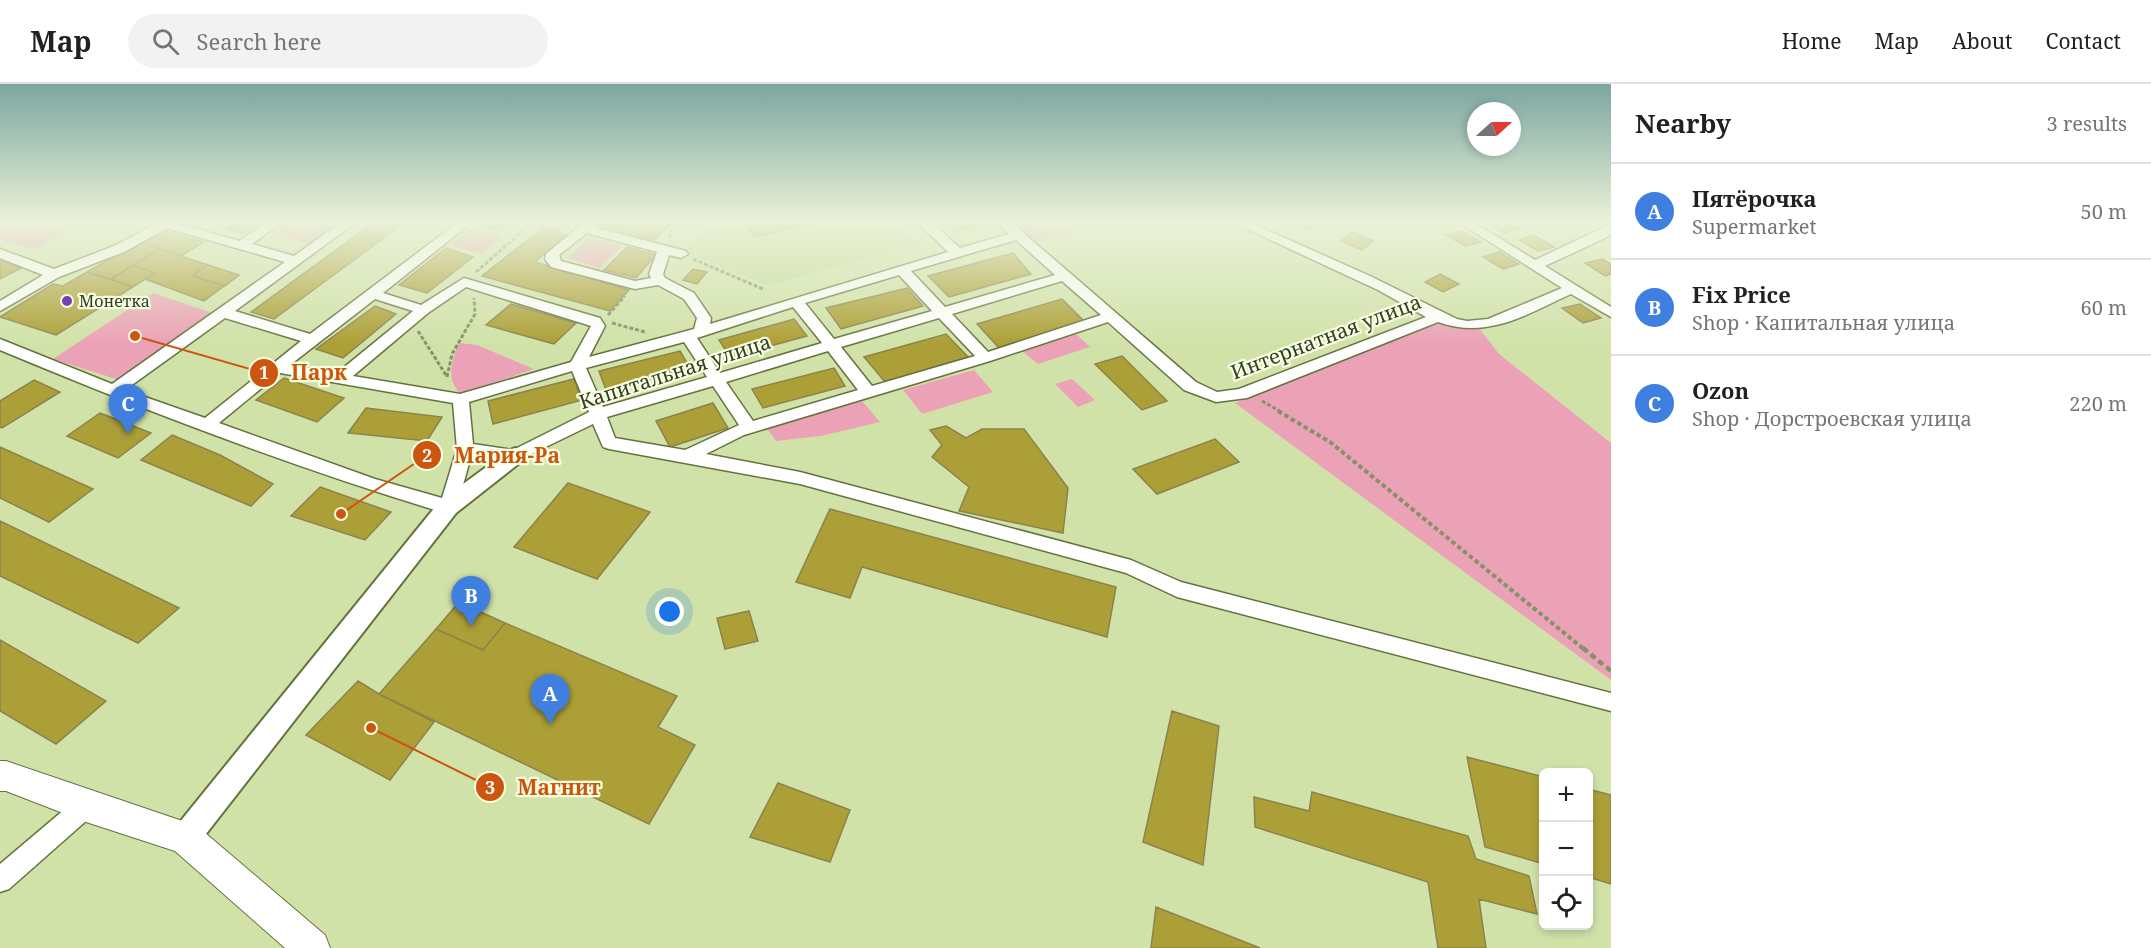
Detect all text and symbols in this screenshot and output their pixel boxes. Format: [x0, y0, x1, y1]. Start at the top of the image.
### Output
search box [128, 14, 548, 68]
text: Map [30, 22, 92, 60]
icon: search [149, 25, 182, 58]
text: Search here [197, 26, 321, 56]
text: Home [1782, 27, 1842, 55]
text: Map [1875, 27, 1919, 55]
text: About [1952, 27, 2013, 55]
text: Contact [2046, 27, 2121, 55]
north arrow [1467, 102, 1521, 156]
text: Nearby [1635, 105, 1731, 141]
text: 3 results [2047, 110, 2127, 137]
text: Пятёрочка [1692, 183, 1817, 213]
text: A [1647, 198, 1662, 225]
text: 50 m [2081, 198, 2127, 225]
text: Supermarket [1692, 213, 1817, 240]
text: Fix Price [1692, 279, 1791, 309]
street label: Интернатная улица [1227, 288, 1425, 385]
place label: Монетка [79, 290, 150, 312]
marker: Монетка [60, 294, 74, 308]
text: B [1648, 294, 1661, 321]
text: 60 m [2081, 294, 2127, 321]
text: Shop · Капитальная улица [1692, 309, 1955, 336]
street label: Капитальная улица [575, 328, 774, 415]
callout: Парк [249, 354, 359, 393]
text: Парк [291, 358, 348, 386]
text: 1 [259, 360, 269, 384]
text: Ozon [1692, 375, 1749, 405]
pin: C [108, 384, 148, 434]
text: C [1648, 390, 1661, 417]
text: 220 m [2069, 390, 2127, 417]
text: Shop · Дорстроевская улица [1692, 405, 1972, 432]
callout: Мария-Ра [412, 436, 572, 475]
text: Мария-Ра [454, 441, 560, 469]
text: 2 [422, 443, 432, 467]
pin: B [452, 576, 490, 626]
your location [655, 597, 684, 626]
pin: A [530, 674, 570, 724]
callout: Магнит [475, 768, 613, 807]
map controls [1539, 768, 1593, 930]
button: + [1539, 768, 1593, 822]
text: Магнит [517, 773, 601, 801]
text: 3 [485, 775, 495, 799]
button: − [1539, 822, 1593, 876]
button: locate [1539, 876, 1593, 930]

